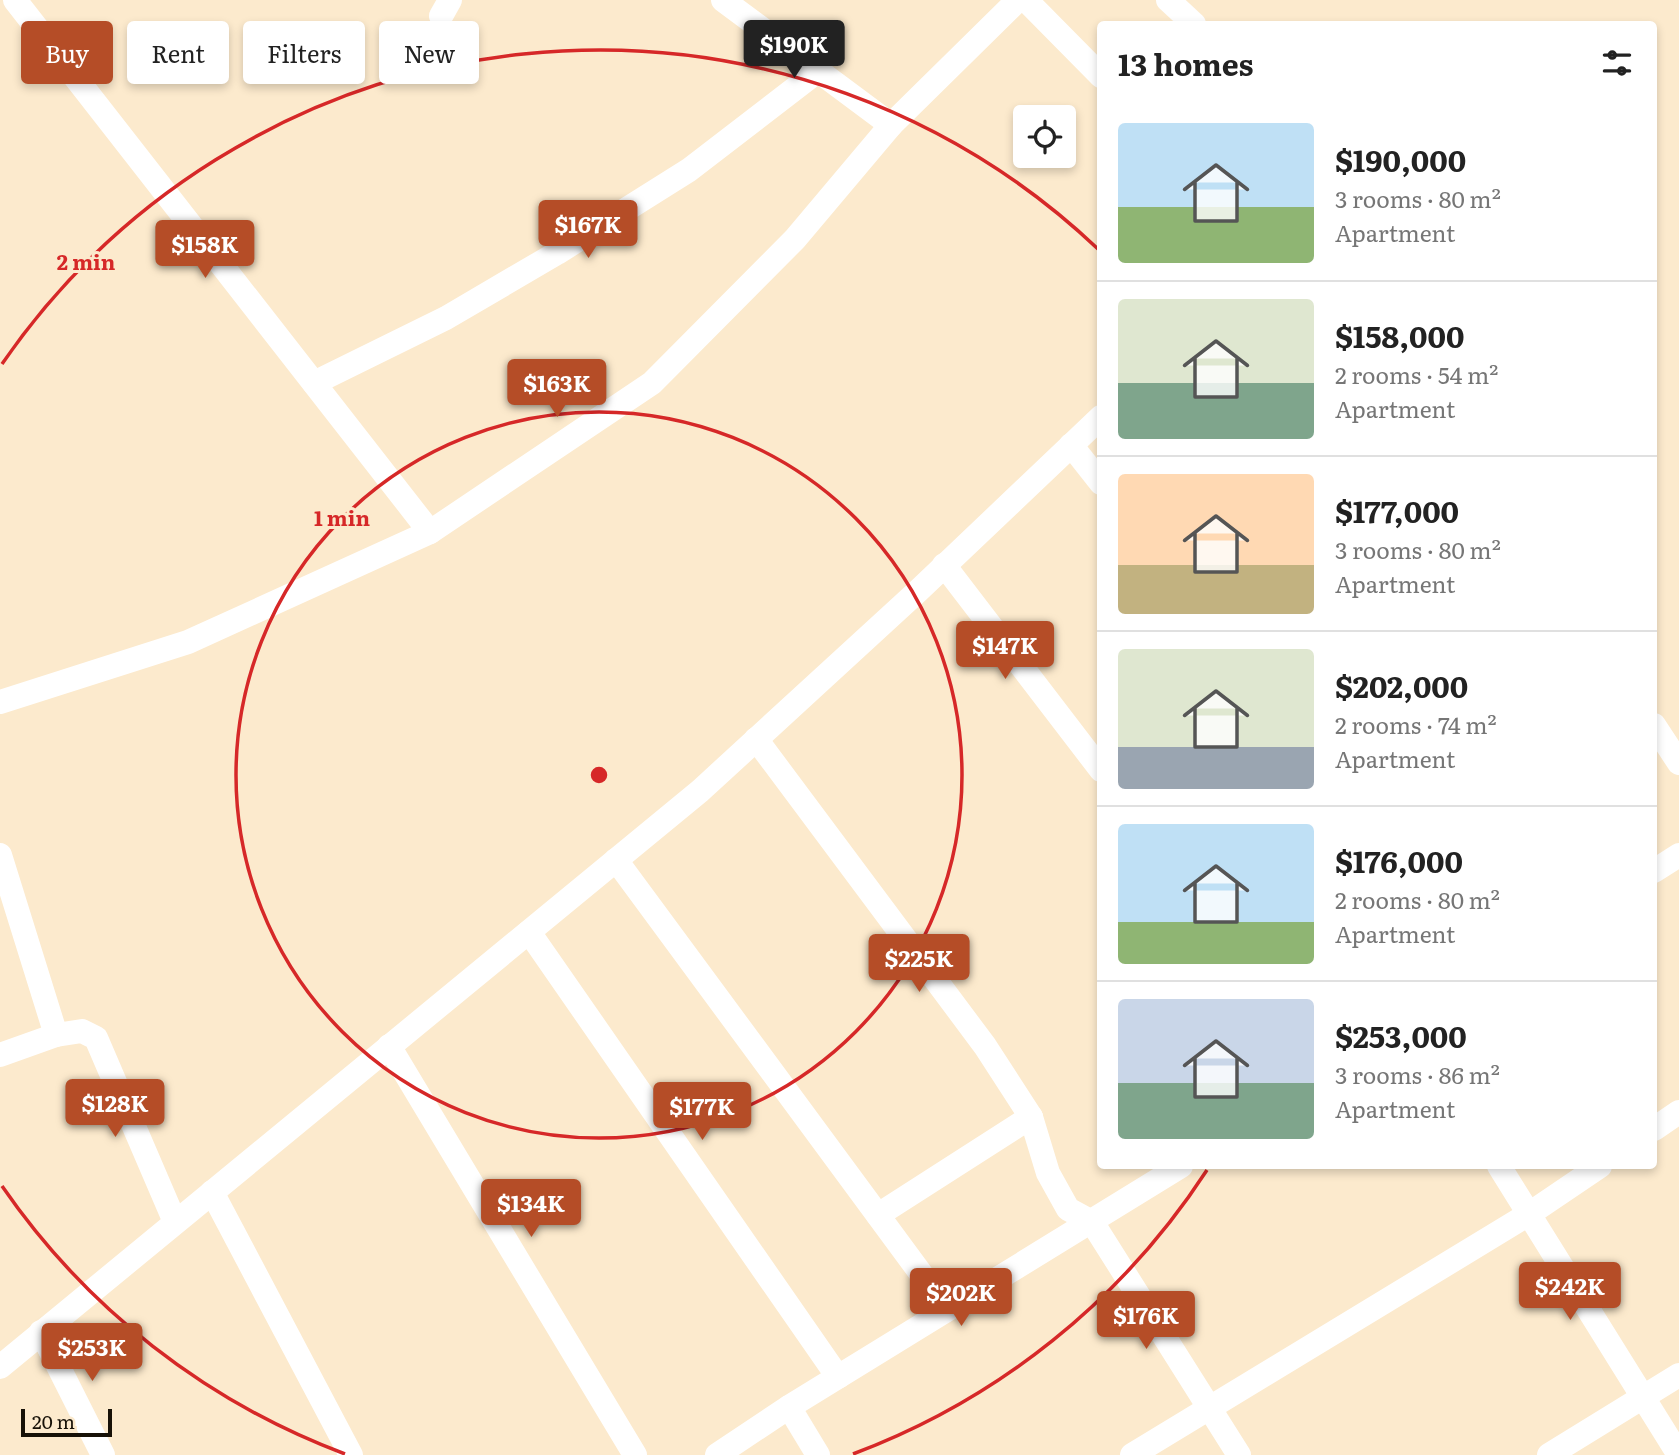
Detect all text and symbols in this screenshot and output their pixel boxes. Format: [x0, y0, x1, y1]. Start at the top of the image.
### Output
pin: $190K [745, 20, 843, 80]
chip: Buy [21, 21, 113, 84]
chip: Rent [127, 21, 229, 84]
chip: Filters [243, 21, 365, 84]
chip: New [379, 21, 479, 84]
text: $190K [760, 26, 828, 60]
text: 13 homes [1118, 41, 1254, 85]
icon: filters [1598, 44, 1636, 82]
map controls [1013, 105, 1076, 168]
button: locate [1013, 105, 1076, 168]
text: $190,000 [1335, 137, 1466, 181]
icon: home [1174, 151, 1258, 235]
text: 3 rooms · 80 m² [1335, 181, 1501, 215]
pin: $167K [539, 201, 637, 260]
text: $167K [554, 206, 622, 240]
text: Apartment [1335, 215, 1455, 249]
pin: $158K [156, 220, 254, 280]
text: $158K [171, 226, 239, 260]
text: 2 min [57, 245, 116, 276]
text: $158,000 [1335, 313, 1464, 357]
icon: home [1174, 327, 1258, 411]
text: 2 rooms · 54 m² [1335, 357, 1498, 391]
pin: $163K [508, 360, 606, 419]
text: $163K [523, 365, 591, 399]
text: Apartment [1335, 391, 1455, 425]
text: $177,000 [1335, 488, 1459, 532]
text: 1 min [314, 501, 370, 532]
icon: home [1174, 502, 1258, 586]
text: 3 rooms · 80 m² [1335, 532, 1501, 566]
text: Apartment [1335, 566, 1455, 600]
pin: $147K [956, 622, 1054, 681]
text: $147K [972, 627, 1038, 661]
text: $202,000 [1335, 663, 1468, 707]
icon: home [1174, 677, 1258, 761]
text: 2 rooms · 74 m² [1335, 707, 1497, 741]
text: Apartment [1335, 741, 1455, 775]
centre of rings [587, 763, 611, 787]
text: $176,000 [1335, 838, 1463, 882]
icon: home [1174, 852, 1258, 936]
text: 2 rooms · 80 m² [1335, 882, 1500, 916]
text: Apartment [1335, 916, 1455, 950]
pin: $225K [870, 934, 968, 994]
text: $225K [885, 940, 953, 974]
text: $253,000 [1335, 1013, 1467, 1057]
icon: home [1174, 1027, 1258, 1111]
text: 3 rooms · 86 m² [1335, 1057, 1500, 1091]
pin: $128K [66, 1080, 164, 1139]
pin: $177K [653, 1082, 751, 1142]
text: $128K [81, 1085, 149, 1119]
text: $177K [669, 1088, 735, 1122]
text: Apartment [1335, 1091, 1455, 1125]
pin: $134K [482, 1180, 580, 1239]
text: $134K [497, 1185, 565, 1219]
pin: $242K [1521, 1262, 1619, 1322]
pin: $202K [912, 1268, 1010, 1328]
text: $242K [1535, 1268, 1605, 1302]
text: $202K [926, 1274, 996, 1308]
pin: $176K [1097, 1292, 1195, 1351]
text: $176K [1113, 1297, 1179, 1331]
pin: $253K [43, 1324, 141, 1383]
text: $253K [57, 1329, 127, 1363]
scale bar [21, 1406, 112, 1438]
text: 20 m [32, 1407, 75, 1435]

